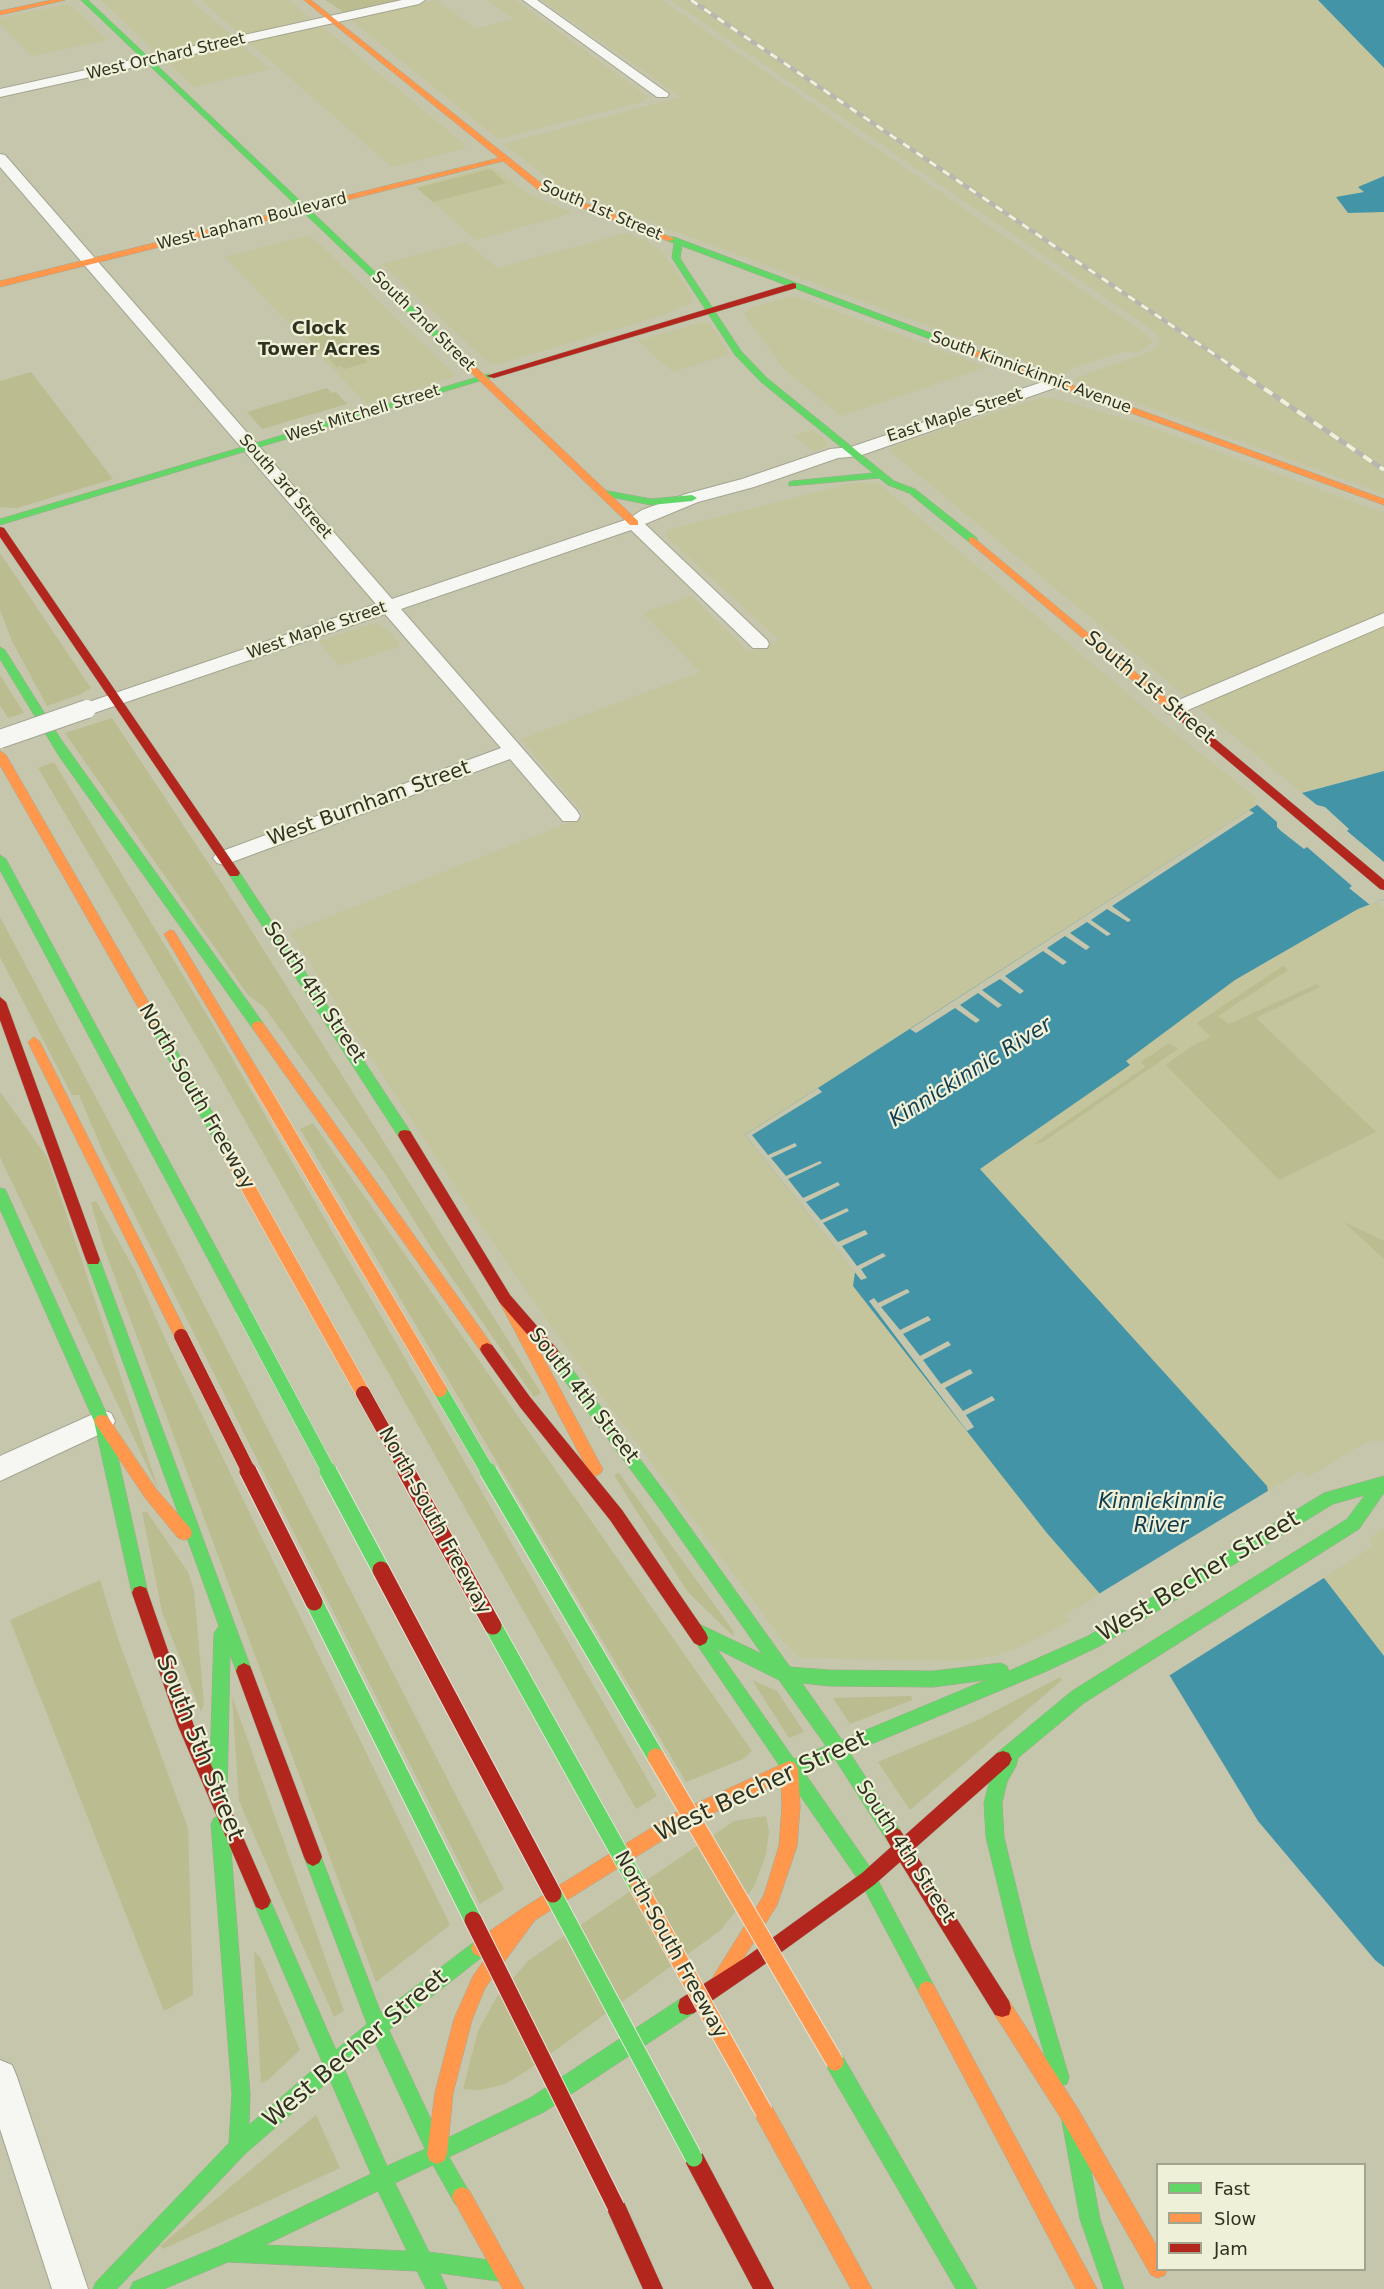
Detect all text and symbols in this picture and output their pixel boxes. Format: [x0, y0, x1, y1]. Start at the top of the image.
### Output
street label: West Orchard Street [85, 29, 247, 85]
street label: South 1st Street [537, 177, 665, 245]
street label: West Lapham Boulevard [155, 189, 349, 255]
street label: South 2nd Street [368, 268, 478, 376]
district label: Clock Tower Acres [258, 318, 380, 360]
street label: South Kinnickinnic Avenue [928, 328, 1134, 418]
street label: West Mitchell Street [284, 381, 442, 447]
street label: East Maple Street [885, 385, 1025, 447]
street label: South 3rd Street [234, 431, 336, 543]
street label: West Maple Street [245, 598, 389, 664]
street label: South 1st Street [1079, 627, 1219, 749]
street label: West Burnham Street [264, 756, 474, 852]
street label: South 4th Street [258, 918, 370, 1068]
street label: North-South Freeway [133, 1000, 259, 1194]
water label: Kinnickinnic River [885, 1013, 1057, 1133]
street label: South 4th Street [523, 1324, 643, 1468]
street label: North-South Freeway [372, 1423, 496, 1619]
water label: Kinnickinnic River [1098, 1490, 1224, 1540]
street label: West Becher Street [1092, 1505, 1306, 1649]
street label: South 5th Street [149, 1651, 249, 1845]
street label: West Becher Street [651, 1725, 873, 1849]
street label: South 4th Street [850, 1776, 960, 1928]
street label: North-South Freeway [608, 1847, 732, 2043]
street label: West Becher Street [258, 1964, 454, 2134]
legend [1156, 2163, 1366, 2271]
text: Fast [1214, 2178, 1250, 2199]
text: Slow [1214, 2208, 1256, 2229]
text: Jam [1214, 2238, 1248, 2259]

